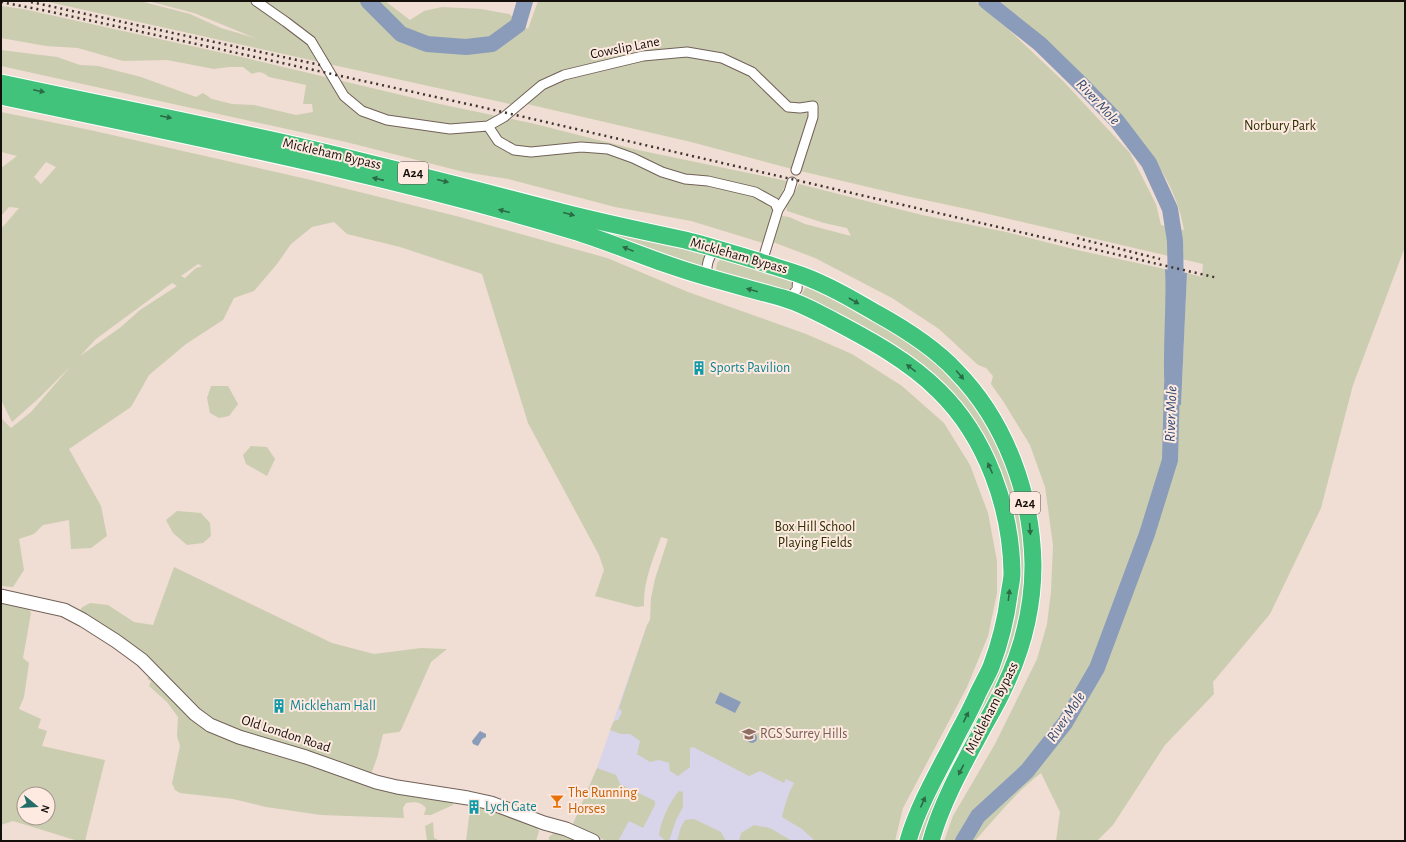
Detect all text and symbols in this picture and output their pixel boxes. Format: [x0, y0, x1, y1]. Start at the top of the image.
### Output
street label: Cowslip Lane [589, 34, 661, 62]
water label: River Mole [1073, 76, 1123, 128]
one-way arrow [33, 88, 45, 94]
one-way arrow [160, 115, 173, 121]
park label: Norbury Park [1244, 119, 1317, 133]
street label: Mickleham Bypass [281, 136, 383, 172]
road number: A24 [398, 162, 428, 184]
one-way arrow [372, 176, 384, 182]
one-way arrow [437, 178, 449, 184]
one-way arrow [498, 208, 510, 214]
one-way arrow [563, 211, 575, 217]
street label: Mickleham Bypass [689, 235, 789, 277]
one-way arrow [622, 246, 634, 252]
one-way arrow [745, 287, 757, 293]
one-way arrow [848, 297, 860, 304]
building icon: Sports Pavilion [691, 360, 707, 376]
place label: Sports Pavilion [710, 361, 790, 375]
one-way arrow [905, 364, 916, 372]
one-way arrow [955, 370, 964, 380]
water label: River Mole [1163, 385, 1179, 442]
one-way arrow [987, 463, 993, 474]
road number: A24 [1010, 492, 1040, 514]
park label: Box Hill School Playing Fields [775, 520, 855, 550]
one-way arrow [1027, 523, 1034, 535]
one-way arrow [1006, 589, 1012, 601]
street label: Mickleham Bypass [963, 660, 1021, 756]
water label: River Mole [1044, 689, 1088, 745]
building icon: Mickleham Hall [271, 698, 287, 714]
place label: Mickleham Hall [290, 699, 376, 713]
one-way arrow [963, 711, 970, 723]
street label: Old London Road [240, 713, 332, 755]
school or university icon: RGS Surrey Hills [741, 726, 757, 742]
place label: RGS Surrey Hills [760, 727, 847, 741]
one-way arrow [958, 764, 964, 776]
north arrow [16, 786, 56, 826]
place label: The Running Horses [568, 786, 637, 816]
bar icon: The Running Horses [549, 793, 565, 809]
one-way arrow [920, 796, 926, 808]
building icon: Lych Gate [466, 799, 482, 815]
place label: Lych Gate [485, 800, 537, 814]
text: N [39, 804, 51, 814]

